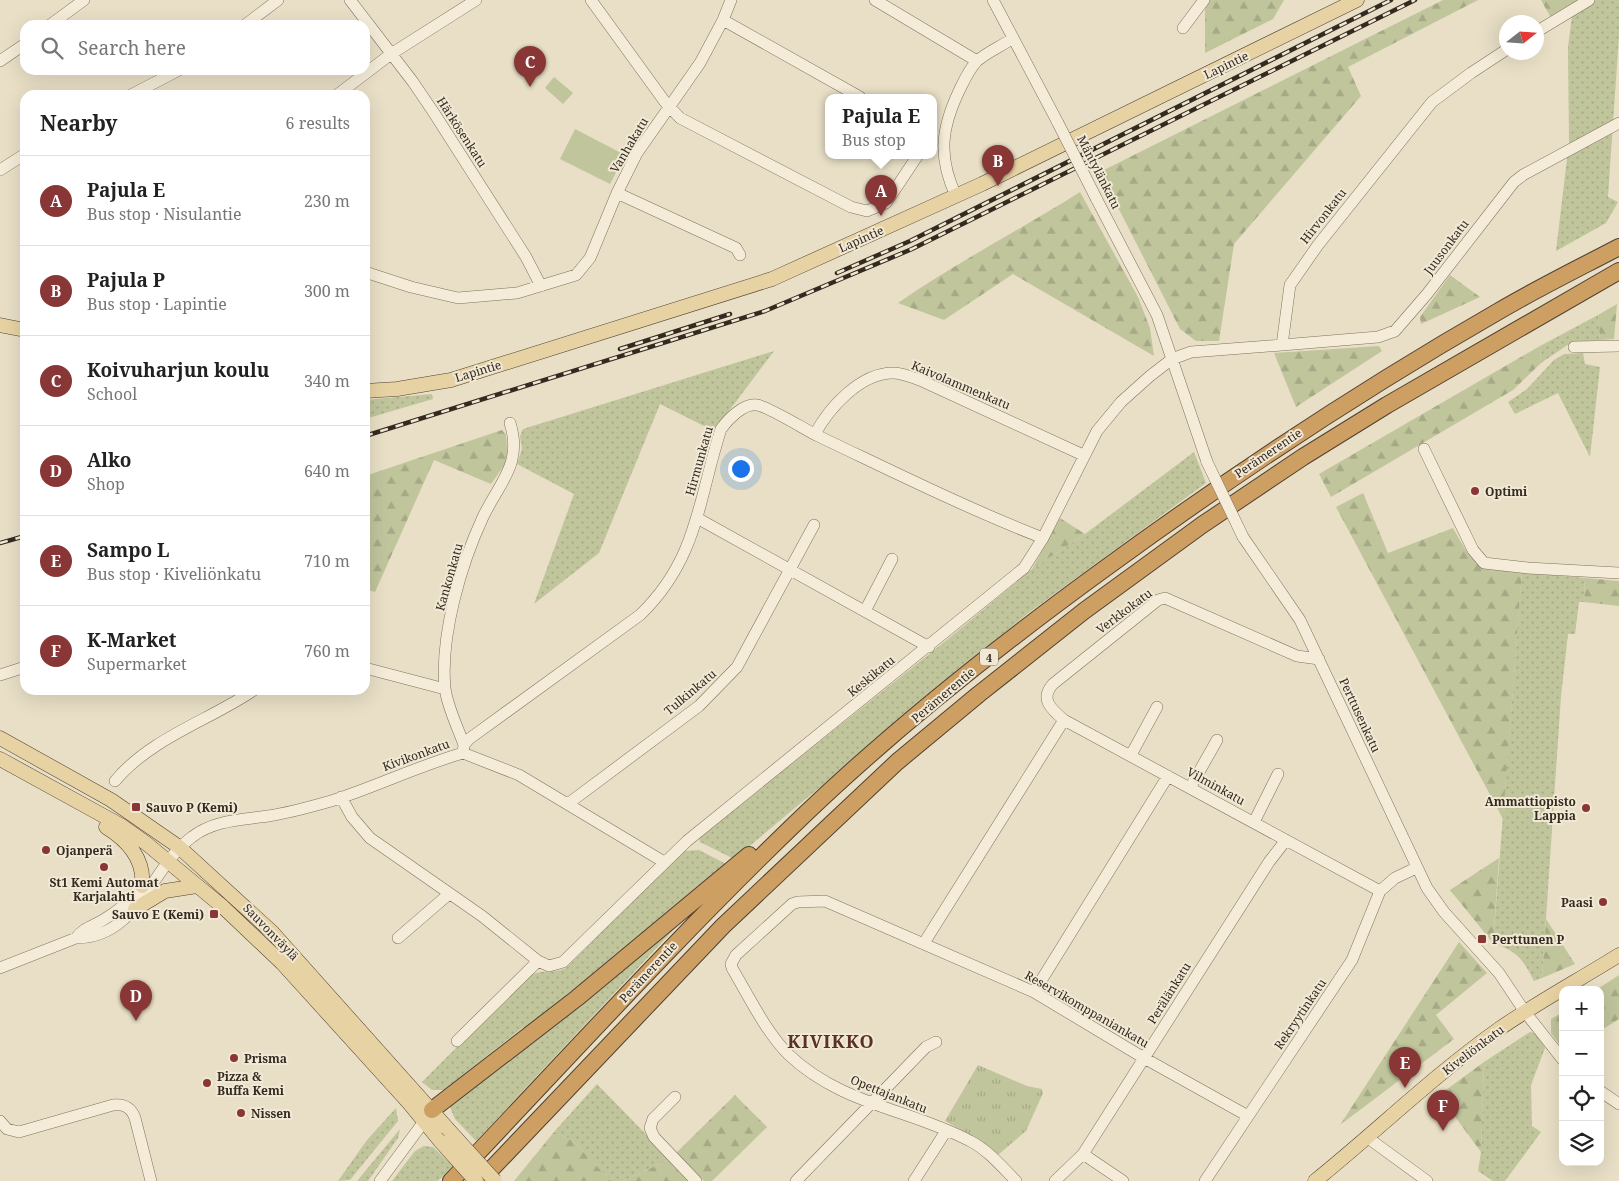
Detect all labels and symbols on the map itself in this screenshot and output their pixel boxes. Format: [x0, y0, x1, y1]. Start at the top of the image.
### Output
north arrow [1499, 15, 1544, 60]
pin: C [514, 46, 546, 87]
street label: Lapintie [1201, 47, 1251, 83]
street label: Härkösenkatu [433, 93, 491, 171]
street label: Vanhakatu [606, 114, 652, 176]
street label: Mäntylänkatu [1073, 132, 1125, 212]
pin: B [982, 145, 1014, 186]
pin: A [865, 175, 897, 216]
street label: Hirvonkatu [1296, 184, 1350, 247]
street label: Juusonkatu [1419, 216, 1473, 279]
street label: Lapintie [836, 222, 886, 256]
street label: Lapintie [453, 356, 503, 386]
street label: Kaivolammenkatu [909, 357, 1013, 414]
street label: Hirmunkatu [681, 424, 717, 498]
street label: Perämerentie [1231, 424, 1305, 482]
your location [728, 456, 754, 482]
place label: Optimi [1485, 483, 1528, 500]
marker: Optimi [1469, 485, 1481, 497]
street label: Kankonkatu [431, 541, 467, 613]
street label: Verkkokatu [1093, 584, 1156, 638]
road number: 4 [980, 649, 998, 666]
street label: Keskikatu [844, 651, 899, 700]
street label: Perämerentie [908, 663, 978, 727]
street label: Tulkinkatu [660, 665, 720, 719]
street label: Perttusenkatu [1335, 675, 1385, 755]
street label: Kivikonkatu [380, 735, 452, 775]
street label: Vilminkatu [1184, 763, 1249, 809]
place label: Ammattiopisto Lappia [1485, 793, 1576, 824]
place label: Sauvo P (Kemi) [146, 799, 238, 816]
marker: Sauvo P (Kemi) [130, 801, 142, 813]
marker: Ammattiopisto Lappia [1580, 802, 1592, 814]
place label: Ojanperä [56, 842, 113, 859]
marker: Ojanperä [40, 844, 52, 856]
marker: St1 Kemi Automat Karjalahti [98, 861, 110, 873]
place label: St1 Kemi Automat Karjalahti [49, 874, 159, 905]
place label: Paasi [1561, 894, 1594, 911]
marker: Paasi [1597, 896, 1609, 908]
street label: Sauvonväylä [239, 900, 303, 964]
place label: Sauvo E (Kemi) [112, 906, 204, 923]
marker: Sauvo E (Kemi) [208, 908, 220, 920]
place label: Perttunen P [1492, 931, 1565, 948]
marker: Perttunen P [1476, 933, 1488, 945]
street label: Perämerentie [615, 938, 681, 1006]
street label: Perälänkatu [1143, 959, 1195, 1027]
street label: Reservikomppaniankatu [1022, 966, 1153, 1052]
street label: Rekryytinkatu [1270, 975, 1330, 1053]
pin: D [120, 980, 152, 1021]
street label: Kiveliönkatu [1439, 1021, 1508, 1079]
district label: KIVIKKO [787, 1029, 875, 1053]
pin: E [1389, 1047, 1421, 1088]
place label: Prisma [244, 1050, 287, 1067]
marker: Prisma [228, 1052, 240, 1064]
place label: Pizza & Buffa Kemi [217, 1068, 285, 1099]
street label: Opettajankatu [848, 1071, 930, 1117]
marker: Pizza & Buffa Kemi [201, 1077, 213, 1089]
pin: F [1427, 1090, 1459, 1131]
place label: Nissen [251, 1105, 291, 1122]
marker: Nissen [235, 1107, 247, 1119]

